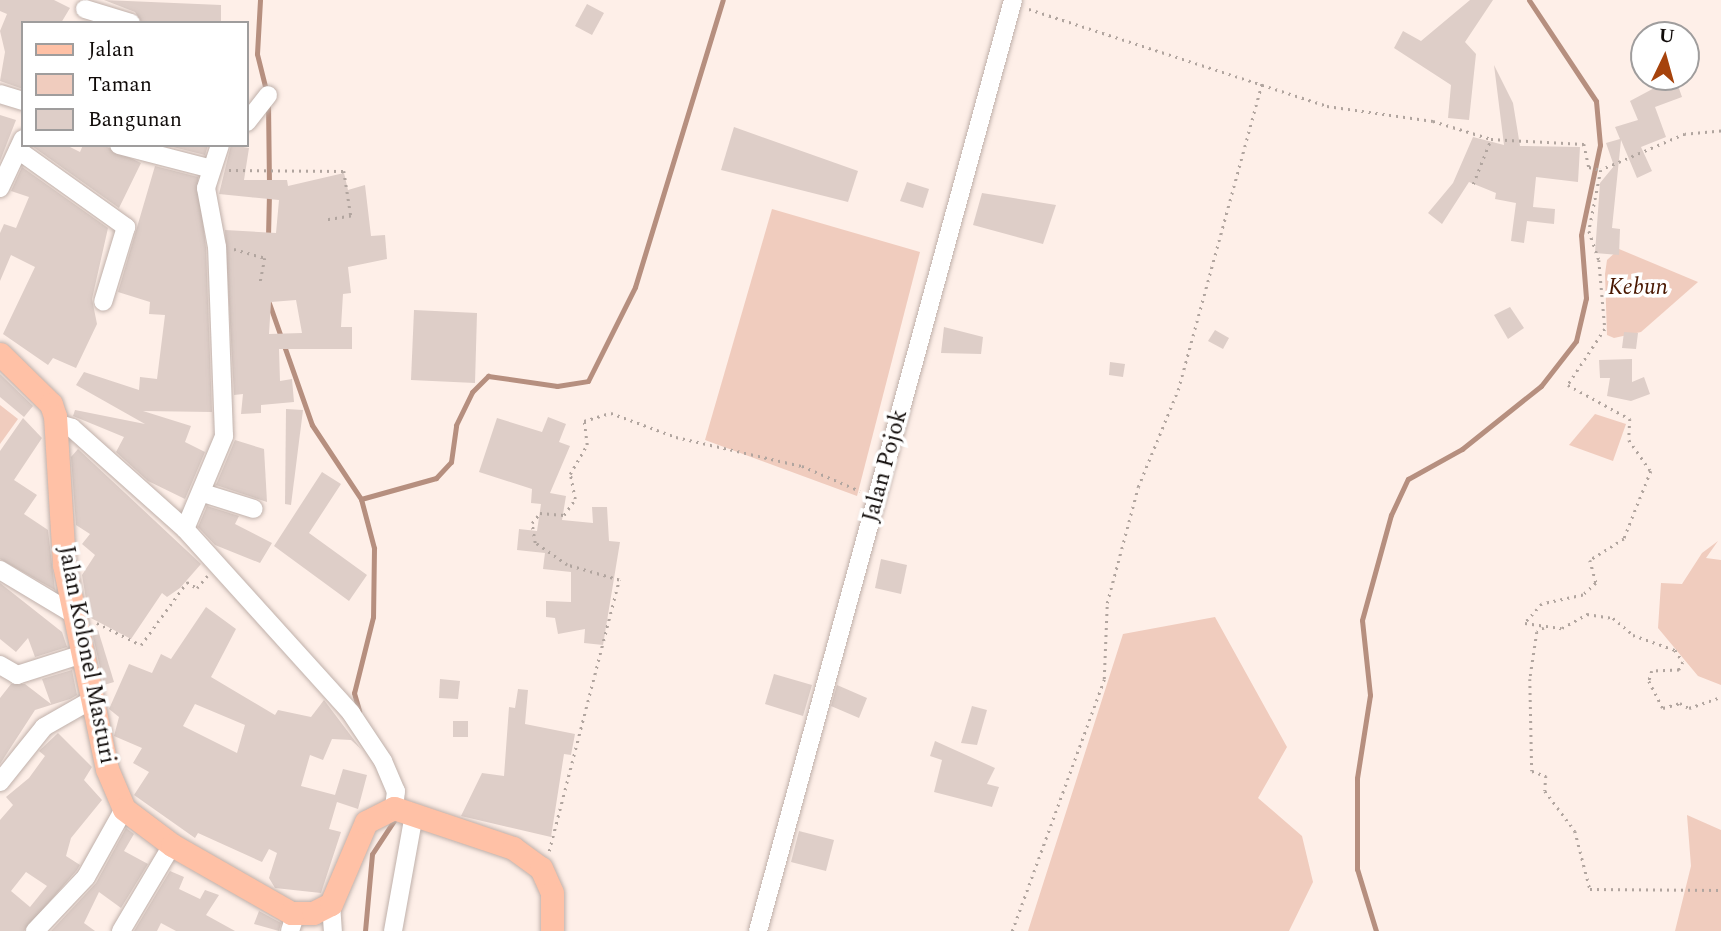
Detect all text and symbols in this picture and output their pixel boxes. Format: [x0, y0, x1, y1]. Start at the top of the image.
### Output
legend [21, 21, 248, 147]
north arrow [1630, 21, 1700, 91]
text: U [1657, 21, 1676, 52]
text: Jalan [88, 34, 134, 66]
text: Taman [88, 69, 152, 101]
text: Bangunan [88, 104, 182, 136]
park label: Kebun [1608, 274, 1668, 302]
street label: Jalan Pojok [858, 407, 914, 525]
street label: Jalan Kolonel Masturi [51, 544, 121, 766]

